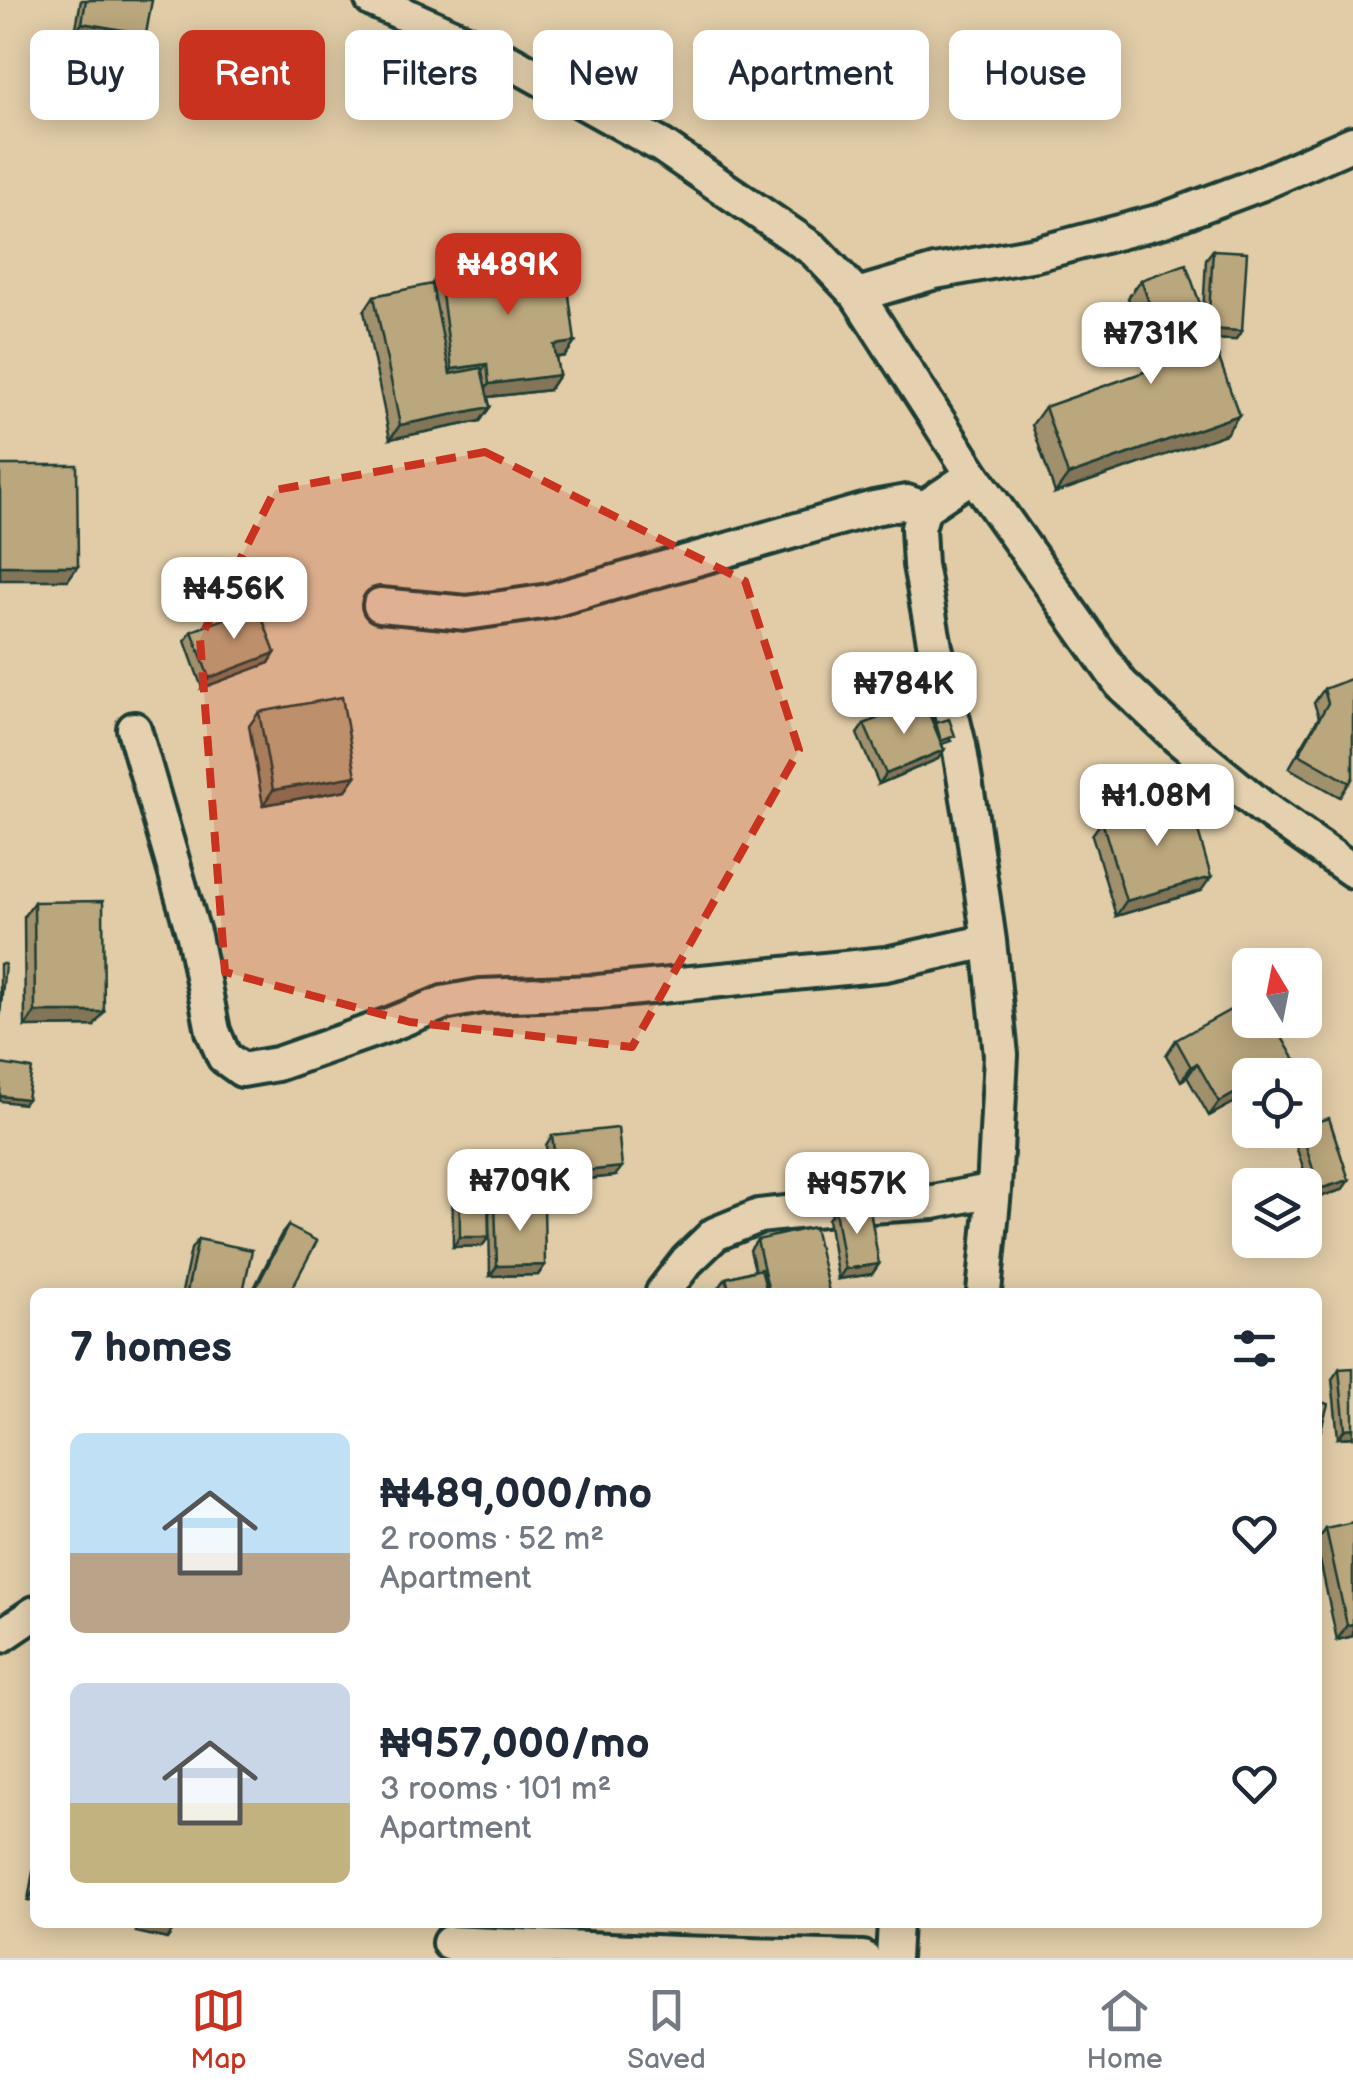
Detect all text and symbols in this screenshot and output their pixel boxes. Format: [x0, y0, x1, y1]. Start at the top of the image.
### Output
chip: Buy [30, 30, 159, 120]
chip: Rent [179, 30, 325, 120]
chip: Filters [345, 30, 513, 120]
chip: New [533, 30, 673, 120]
chip: Apartment [693, 30, 929, 120]
chip: House [949, 30, 1121, 120]
pin: ₦489K [438, 233, 578, 318]
text: ₦489K [457, 246, 559, 285]
pin: ₦731K [1081, 302, 1221, 387]
text: ₦731K [1104, 315, 1198, 354]
pin: ₦456K [164, 557, 304, 642]
text: ₦456K [183, 570, 285, 609]
pin: ₦784K [834, 652, 974, 737]
text: ₦784K [854, 665, 954, 704]
pin: ₦1.08M [1076, 764, 1238, 849]
text: ₦1.08M [1102, 777, 1212, 816]
north arrow [1232, 948, 1322, 1038]
map controls [1232, 948, 1322, 1258]
button: locate [1232, 1058, 1322, 1148]
pin: ₦709K [450, 1149, 590, 1234]
pin: ₦957K [787, 1152, 927, 1237]
text: ₦709K [469, 1162, 571, 1201]
text: ₦957K [807, 1165, 907, 1204]
button: layers [1232, 1168, 1322, 1258]
icon: filters [1227, 1321, 1282, 1376]
text: 7 homes [70, 1323, 232, 1374]
text: ₦489,000/mo [380, 1469, 652, 1520]
icon: home [150, 1473, 270, 1593]
icon: heart [1227, 1506, 1282, 1561]
text: 2 rooms · 52 m² [380, 1520, 604, 1559]
text: Apartment [380, 1559, 531, 1598]
text: ₦957,000/mo [380, 1719, 650, 1770]
icon: home [150, 1723, 270, 1843]
icon: heart [1227, 1756, 1282, 1811]
text: 3 rooms · 101 m² [380, 1770, 611, 1809]
text: Apartment [380, 1809, 531, 1848]
tab: Map [190, 1983, 247, 2076]
tab: Saved [627, 1983, 706, 2076]
tab: Home [1087, 1983, 1163, 2076]

